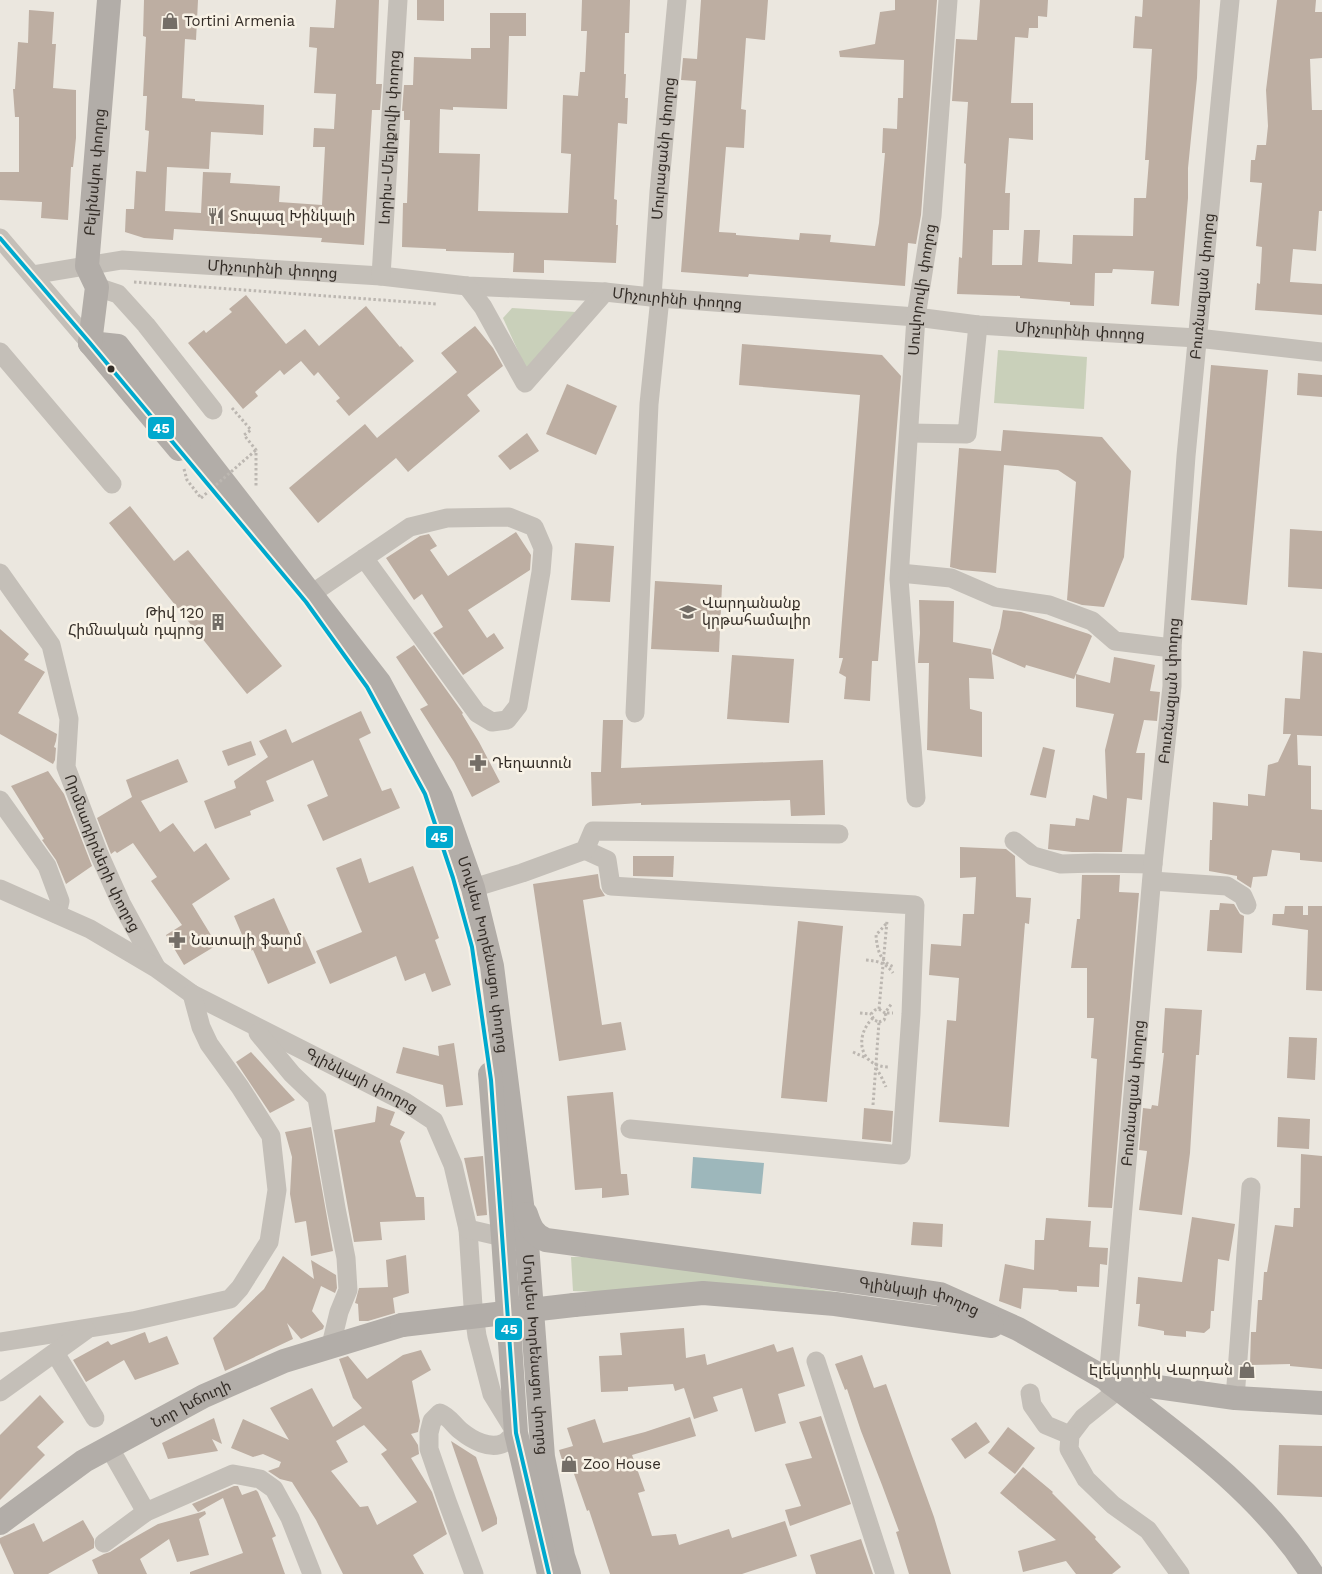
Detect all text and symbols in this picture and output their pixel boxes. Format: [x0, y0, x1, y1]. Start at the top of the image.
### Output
shop icon: Tortini Armenia [160, 11, 180, 31]
place label: Tortini Armenia [184, 12, 295, 30]
street label: Լորիս-Մելիքովի փողոց [375, 49, 404, 225]
street label: Մուրացանի փողոց [648, 76, 679, 220]
street label: Բելինսկու փողոց [81, 108, 109, 237]
restaurant icon: Տոպազ Խինկալի [206, 206, 226, 226]
place label: Տոպազ Խինկալի [230, 207, 356, 225]
street label: Բուռնազյան փողոց [1186, 212, 1218, 360]
street label: Սուվորովի փողոց [905, 222, 940, 356]
street label: Միչուրինի փողոց [207, 256, 338, 282]
street label: Միչուրինի փողոց [611, 284, 743, 313]
street label: Միչուրինի փողոց [1014, 318, 1145, 344]
unlabelled marker [106, 364, 116, 374]
line badge: 45 [147, 416, 175, 440]
text: 45 [152, 420, 170, 436]
place label: Վարդանանք կրթահամալիր [702, 594, 811, 629]
school or university icon: Վարդանանք կրթահամալիր [678, 602, 698, 622]
place label: Թիվ 120 Հիմնական դպրոց [68, 604, 204, 639]
building icon: Թիվ 120 Հիմնական դպրոց [208, 612, 228, 632]
street label: Բուռնազյան փողոց [1155, 617, 1183, 765]
pharmacy icon: Դեղատուն [468, 753, 488, 773]
place label: Դեղատուն [492, 754, 572, 772]
street label: Որմնադիրների փողոց [61, 772, 144, 935]
line badge: 45 [425, 825, 454, 849]
text: 45 [430, 829, 448, 845]
street label: Մովսես Խորենացու փողոց [453, 854, 512, 1054]
pharmacy icon: Նատալի ֆարմ [167, 930, 187, 950]
place label: Նատալի ֆարմ [191, 931, 302, 949]
street label: Բուռնազյան փողոց [1118, 1019, 1148, 1167]
street label: Գլինկայի փողոց [302, 1044, 421, 1117]
street label: Մովսես Խորենացու փողոց [519, 1253, 552, 1456]
street label: Գլինկայի փողոց [858, 1273, 982, 1319]
line badge: 45 [494, 1317, 523, 1341]
text: 45 [500, 1321, 518, 1337]
shop icon: Էլեկտրիկ Վարդան [1237, 1360, 1257, 1380]
place label: Էլեկտրիկ Վարդան [1089, 1361, 1233, 1379]
street label: Նոր խճուղի [148, 1376, 234, 1432]
shop icon: Zoo House [559, 1454, 579, 1474]
place label: Zoo House [583, 1455, 661, 1473]

